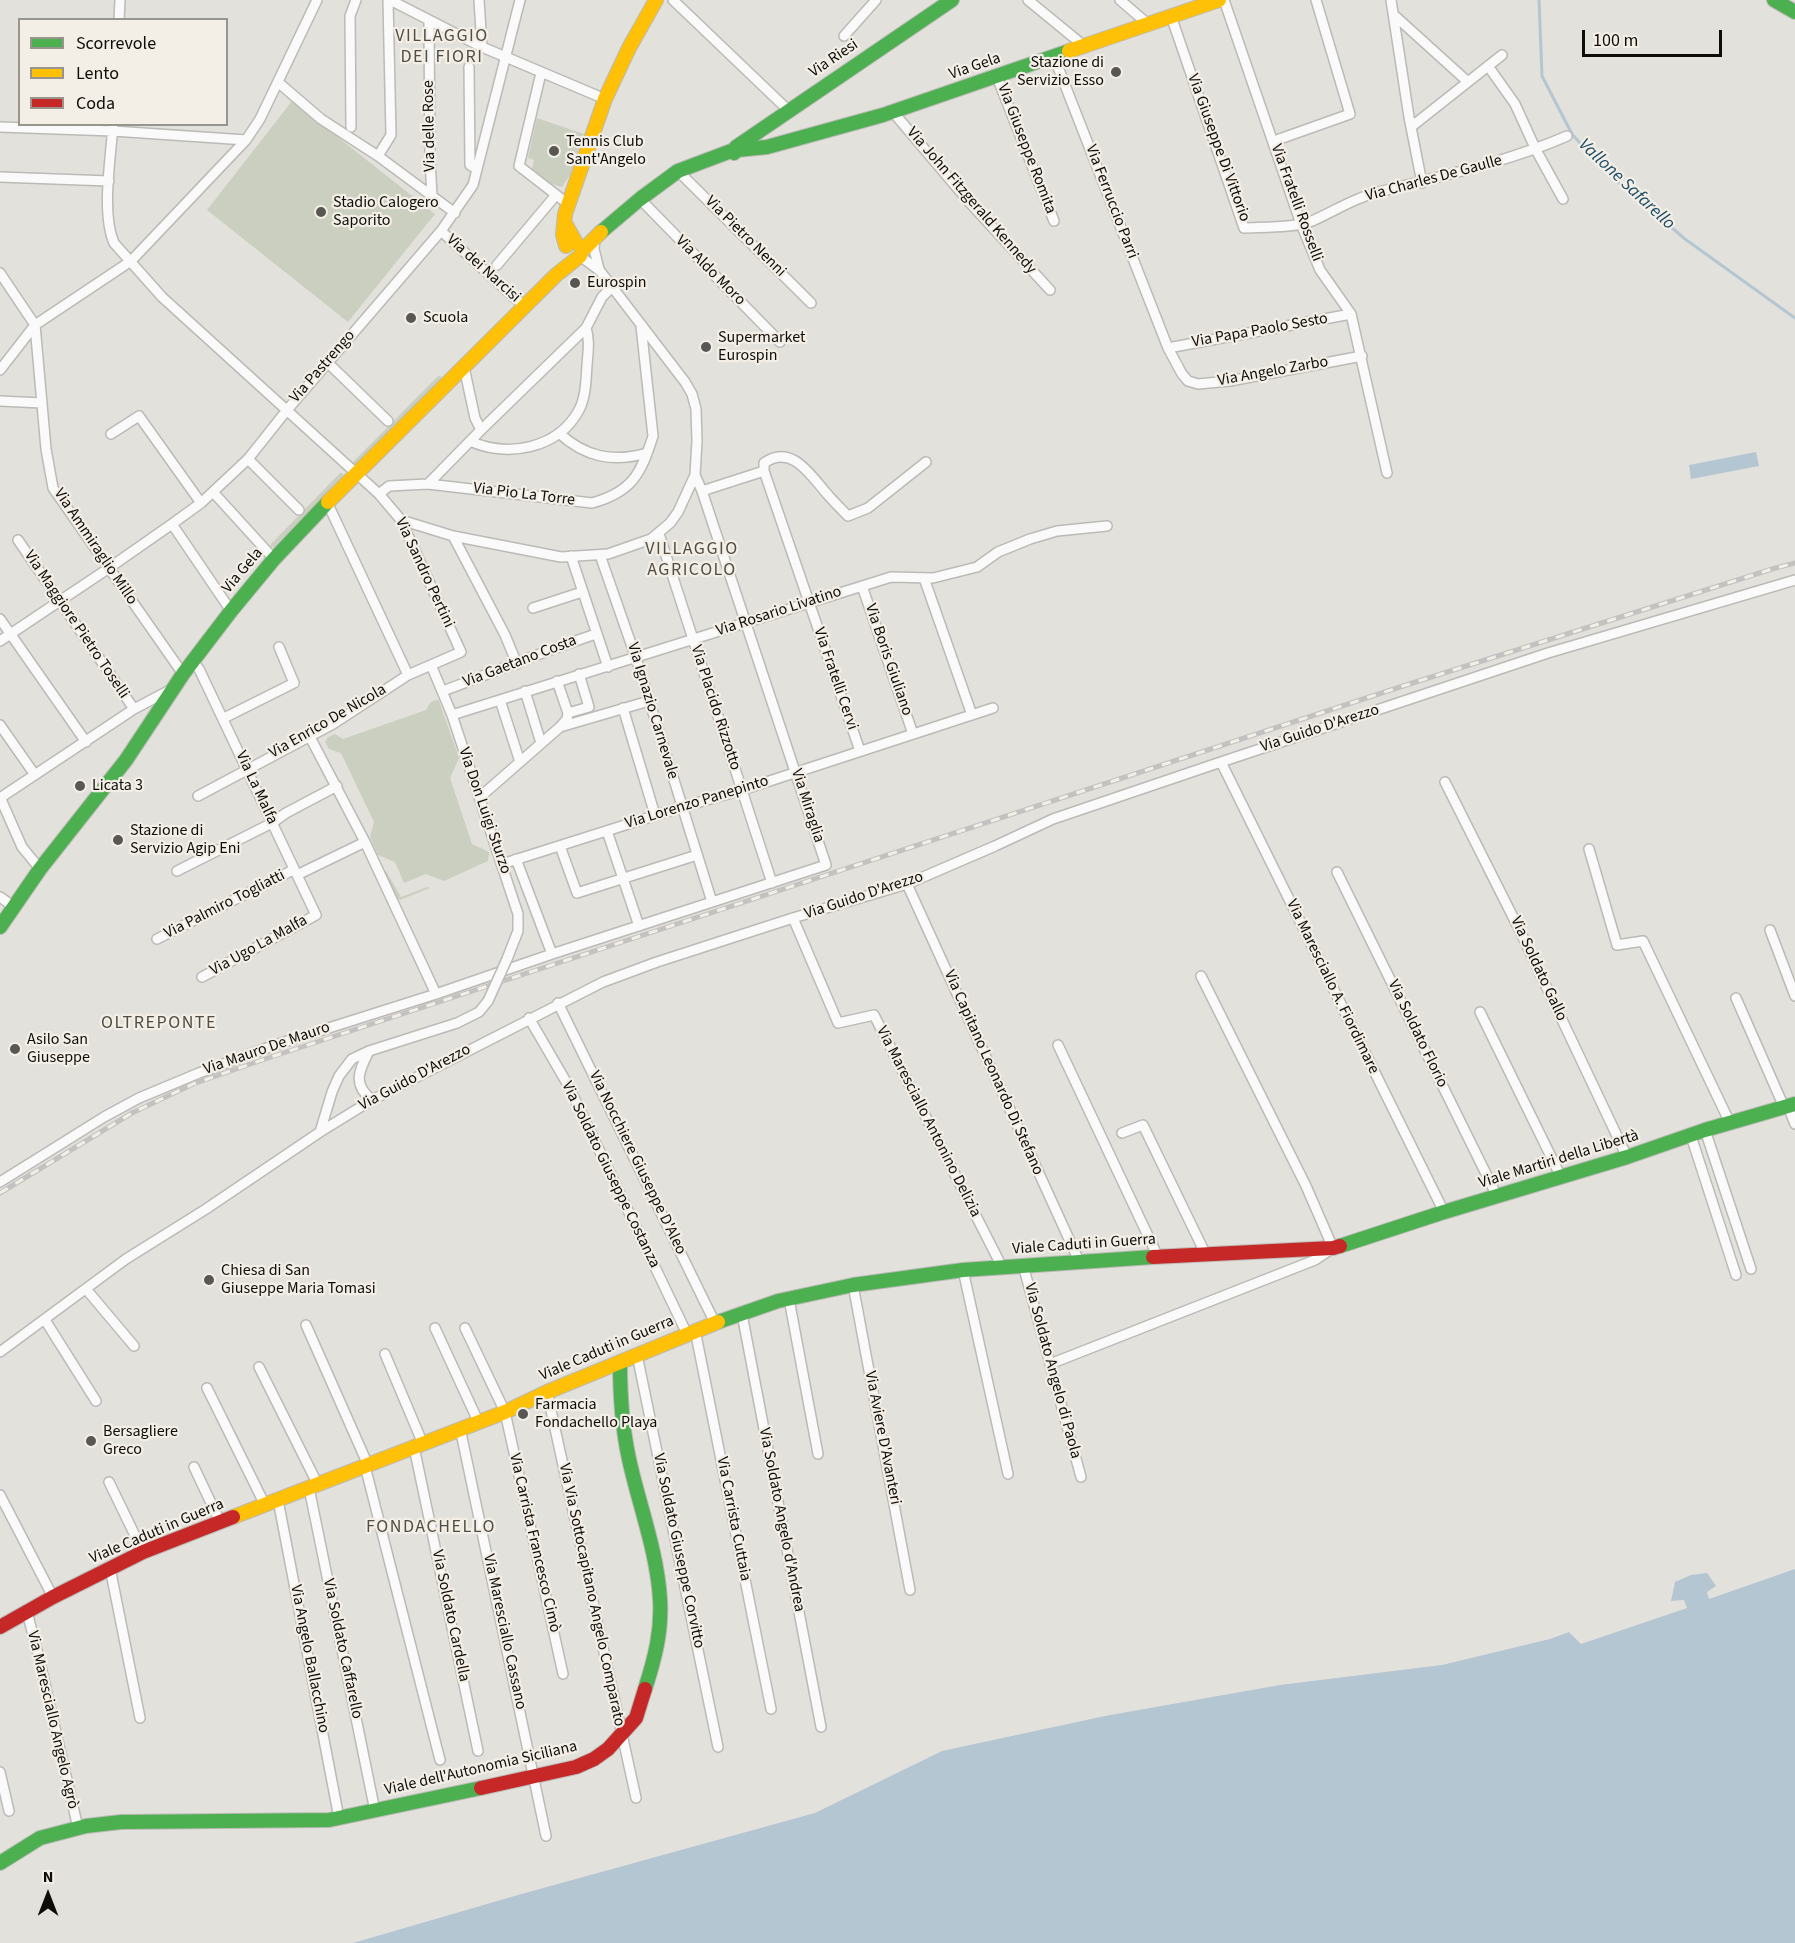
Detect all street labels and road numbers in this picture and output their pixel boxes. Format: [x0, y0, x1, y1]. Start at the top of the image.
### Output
street label: Via Riesi [806, 36, 862, 82]
street label: Via Gela [947, 49, 1003, 85]
street label: Via Giuseppe Di Vittorio [1182, 72, 1254, 224]
street label: Via delle Rose [420, 80, 440, 172]
street label: Via Giuseppe Romita [992, 81, 1060, 217]
street label: Via John Fitzgerald Kennedy [902, 124, 1040, 278]
street label: Via Ferruccio Parri [1080, 142, 1142, 262]
street label: Via Fratelli Rosselli [1266, 142, 1326, 264]
street label: Via Charles De Gaulle [1364, 152, 1504, 206]
street label: Via Pietro Nenni [701, 193, 789, 281]
street label: Via dei Narcisi [442, 231, 524, 307]
street label: Via Aldo Moro [671, 232, 749, 310]
street label: Via Papa Paolo Sesto [1191, 310, 1329, 352]
street label: Via Pastrengo [286, 327, 360, 407]
street label: Via Angelo Zarbo [1216, 353, 1330, 391]
street label: Via Pio La Torre [472, 479, 576, 511]
street label: Via Ammiraglio Millo [49, 485, 141, 609]
street label: Via Sandro Pertini [390, 515, 458, 631]
street label: Via Gela [218, 544, 268, 598]
street label: Via Maggiore Pietro Toselli [19, 547, 133, 703]
street label: Via Rosario Livatino [714, 583, 844, 641]
street label: Via Boris Giuliano [860, 602, 916, 718]
street label: Via Fratelli Cervi [809, 625, 861, 733]
street label: Via Gaetano Costa [460, 632, 580, 692]
street label: Via Ignazio Carnevale [622, 640, 682, 782]
street label: Via Placido Rizzotto [686, 643, 744, 773]
street label: Via Enrico De Nicola [266, 681, 390, 763]
street label: Via Guido D'Arezzo [1258, 701, 1382, 757]
street label: Via Don Luigi Sturzo [453, 745, 515, 877]
street label: Via La Malfa [231, 748, 281, 828]
street label: Via Miraglia [786, 767, 828, 845]
street label: Via Lorenzo Panepinto [623, 772, 771, 834]
street label: Via Palmiro Togliatti [161, 866, 289, 944]
street label: Via Guido D'Arezzo [802, 868, 926, 924]
street label: Via Maresciallo A. Fiordimare [1281, 897, 1383, 1077]
street label: Via Ugo La Malfa [207, 911, 311, 981]
street label: Via Soldato Gallo [1505, 914, 1571, 1024]
street label: Via Capitano Leonardo Di Stefano [939, 967, 1047, 1179]
street label: Via Soldato Florio [1383, 977, 1451, 1091]
street label: Via Mauro De Mauro [201, 1018, 333, 1080]
street label: Via Maresciallo Antonino Delizia [871, 1023, 985, 1221]
street label: Via Guido D'Arezzo [356, 1040, 474, 1116]
street label: Via Nocchiere Giuseppe D'Aleo [584, 1068, 690, 1258]
street label: Via Soldato Giuseppe Costanza [556, 1079, 664, 1271]
street label: Viale Martiri della Libertà [1477, 1127, 1641, 1193]
street label: Viale Caduti in Guerra [1012, 1230, 1156, 1260]
street label: Via Soldato Angelo di Paola [1019, 1281, 1085, 1461]
street label: Viale Caduti in Guerra [537, 1312, 677, 1386]
street label: Via Aviere D'Avanteri [860, 1369, 904, 1507]
street label: Via Soldato Angelo d'Andrea [754, 1426, 808, 1614]
street label: Via Carrista Francesco Cimò [504, 1451, 564, 1635]
street label: Via Soldato Giuseppe Corvitto [648, 1452, 708, 1650]
street label: Via Carrista Cuttaia [712, 1455, 754, 1583]
street label: Via Via Sottocapitano Angelo Comparato [554, 1462, 628, 1728]
street label: Viale Caduti in Guerra [87, 1495, 227, 1569]
street label: Via Soldato Cardella [427, 1548, 473, 1684]
street label: Via Maresciallo Cassano [478, 1552, 530, 1712]
street label: Via Soldato Caffarello [318, 1577, 366, 1721]
street label: Via Angelo Ballacchino [285, 1583, 333, 1735]
street label: Via Maresciallo Angelo Agrò [22, 1629, 82, 1811]
street label: Viale dell'Autonomia Siciliana [383, 1737, 579, 1801]

